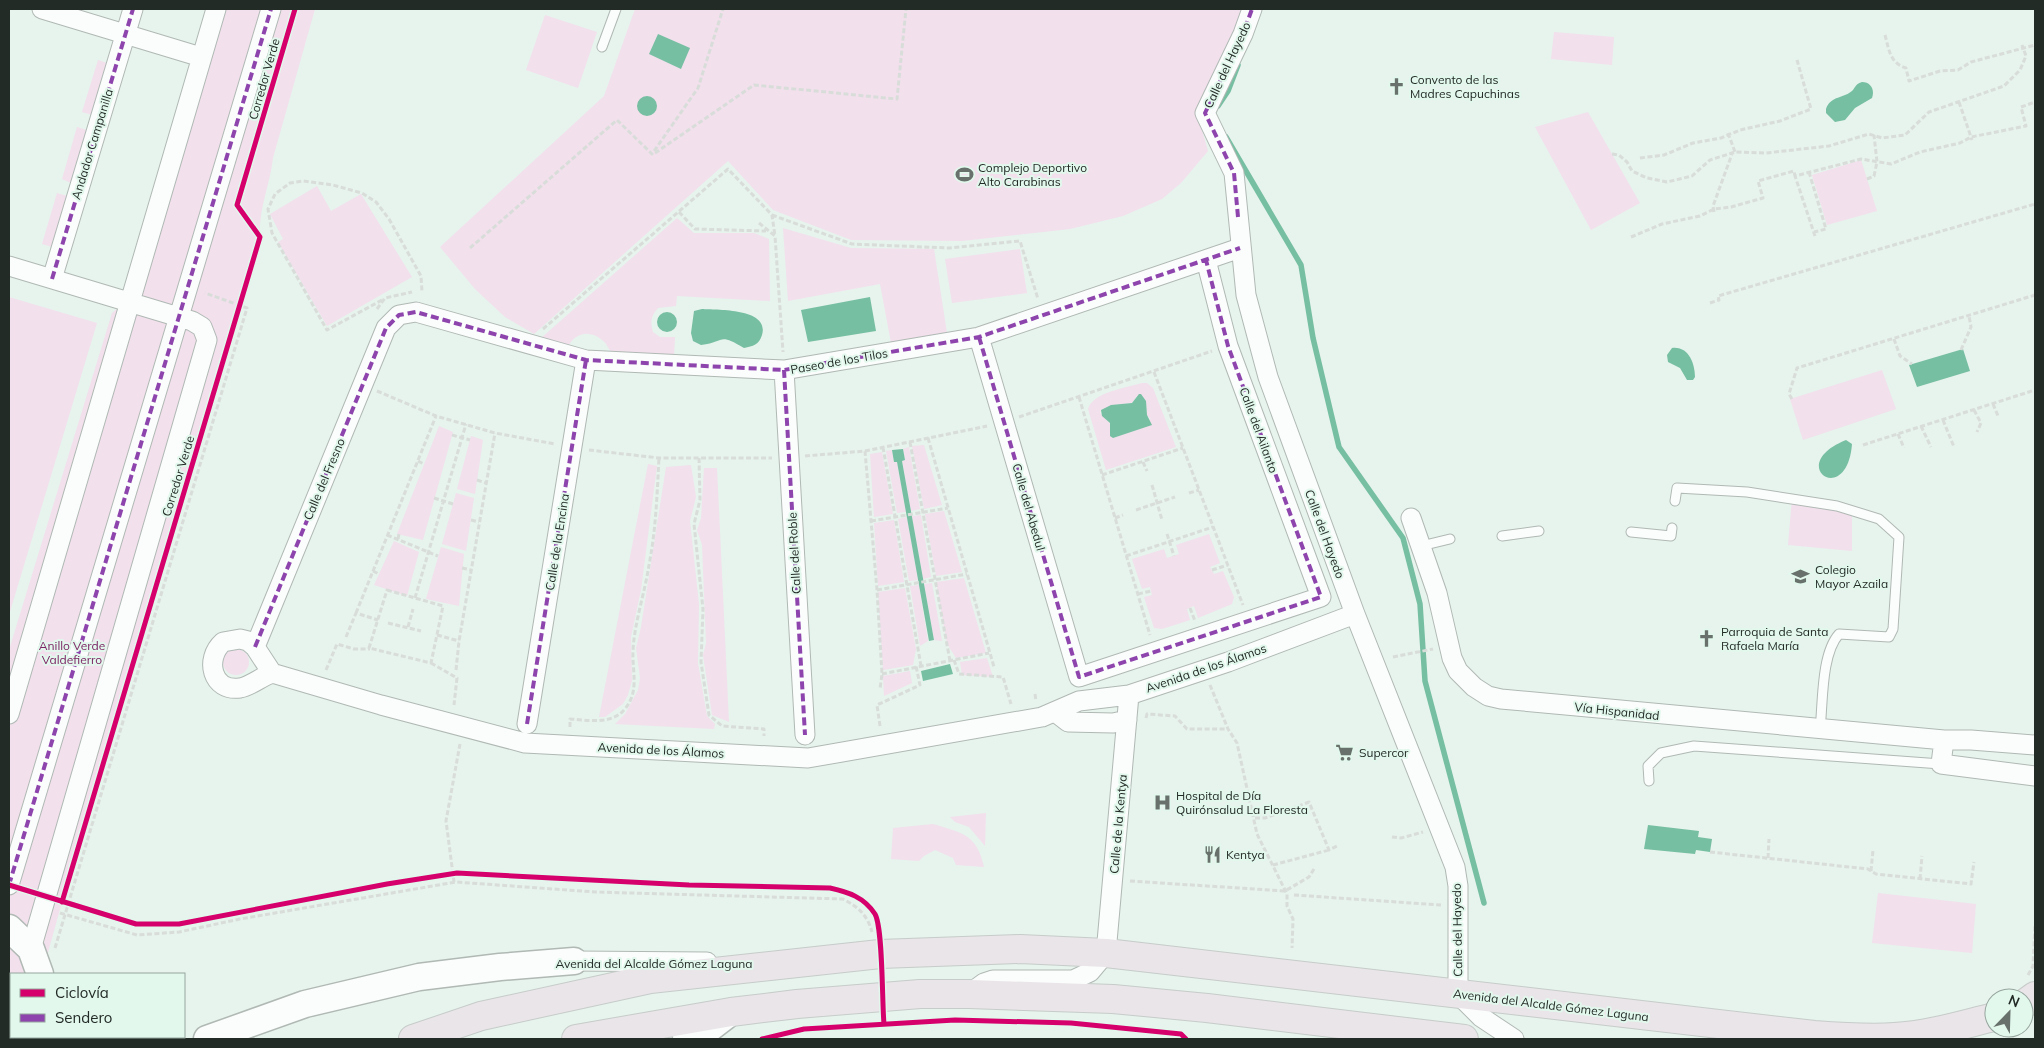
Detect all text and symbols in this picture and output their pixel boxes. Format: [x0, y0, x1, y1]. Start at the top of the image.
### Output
street label: Calle del Hayedo [1200, 19, 1254, 111]
street label: Corredor Verde [245, 37, 283, 121]
place label: Convento de las Madres Capuchinas [1410, 72, 1520, 101]
church icon: Convento de las Madres Capuchinas [1386, 76, 1406, 96]
street label: Andador Campanilla [68, 87, 116, 201]
place label: Complejo Deportivo Alto Carabinas [978, 160, 1087, 189]
sports icon: Complejo Deportivo Alto Carabinas [954, 164, 974, 184]
street label: Paseo de los Tilos [789, 345, 889, 377]
street label: Calle del Ailanto [1237, 385, 1281, 475]
street label: Corredor Verde [159, 434, 197, 518]
street label: Calle del Fresno [300, 436, 348, 522]
street label: Calle del Abedul [1009, 462, 1049, 552]
street label: Calle del Hayedo [1302, 488, 1348, 581]
street label: Calle de la Encina [542, 493, 572, 591]
street label: Calle del Roble [784, 512, 804, 594]
place label: Colegio Mayor Azaila [1815, 562, 1888, 591]
school or university icon: Colegio Mayor Azaila [1791, 566, 1811, 586]
place label: Parroquia de Santa Rafaela María [1721, 624, 1829, 653]
church icon: Parroquia de Santa Rafaela María [1697, 628, 1717, 648]
park label: Anillo Verde Valdefierro [39, 638, 105, 667]
street label: Avenida de los Álamos [1144, 640, 1268, 696]
street label: Vía Hispanidad [1574, 699, 1660, 723]
street label: Avenida de los Álamos [597, 739, 725, 761]
supermarket icon: Supercor [1335, 742, 1355, 762]
place label: Supercor [1359, 745, 1409, 760]
street label: Calle de la Kentya [1106, 774, 1130, 874]
place label: Hospital de Día Quirónsalud La Floresta [1176, 788, 1308, 817]
hospital icon: Hospital de Día Quirónsalud La Floresta [1152, 792, 1172, 812]
restaurant icon: Kentya [1202, 844, 1222, 864]
place label: Kentya [1226, 847, 1265, 862]
street label: Calle del Hayedo [1449, 883, 1465, 977]
street label: Avenida del Alcalde Gómez Laguna [555, 956, 753, 971]
legend [10, 973, 185, 1038]
text: Ciclovía [55, 983, 109, 1002]
street label: Avenida del Alcalde Gómez Laguna [1452, 986, 1650, 1024]
north arrow [1984, 988, 2034, 1038]
text: N [2006, 991, 2022, 1011]
text: Sendero [55, 1008, 112, 1027]

